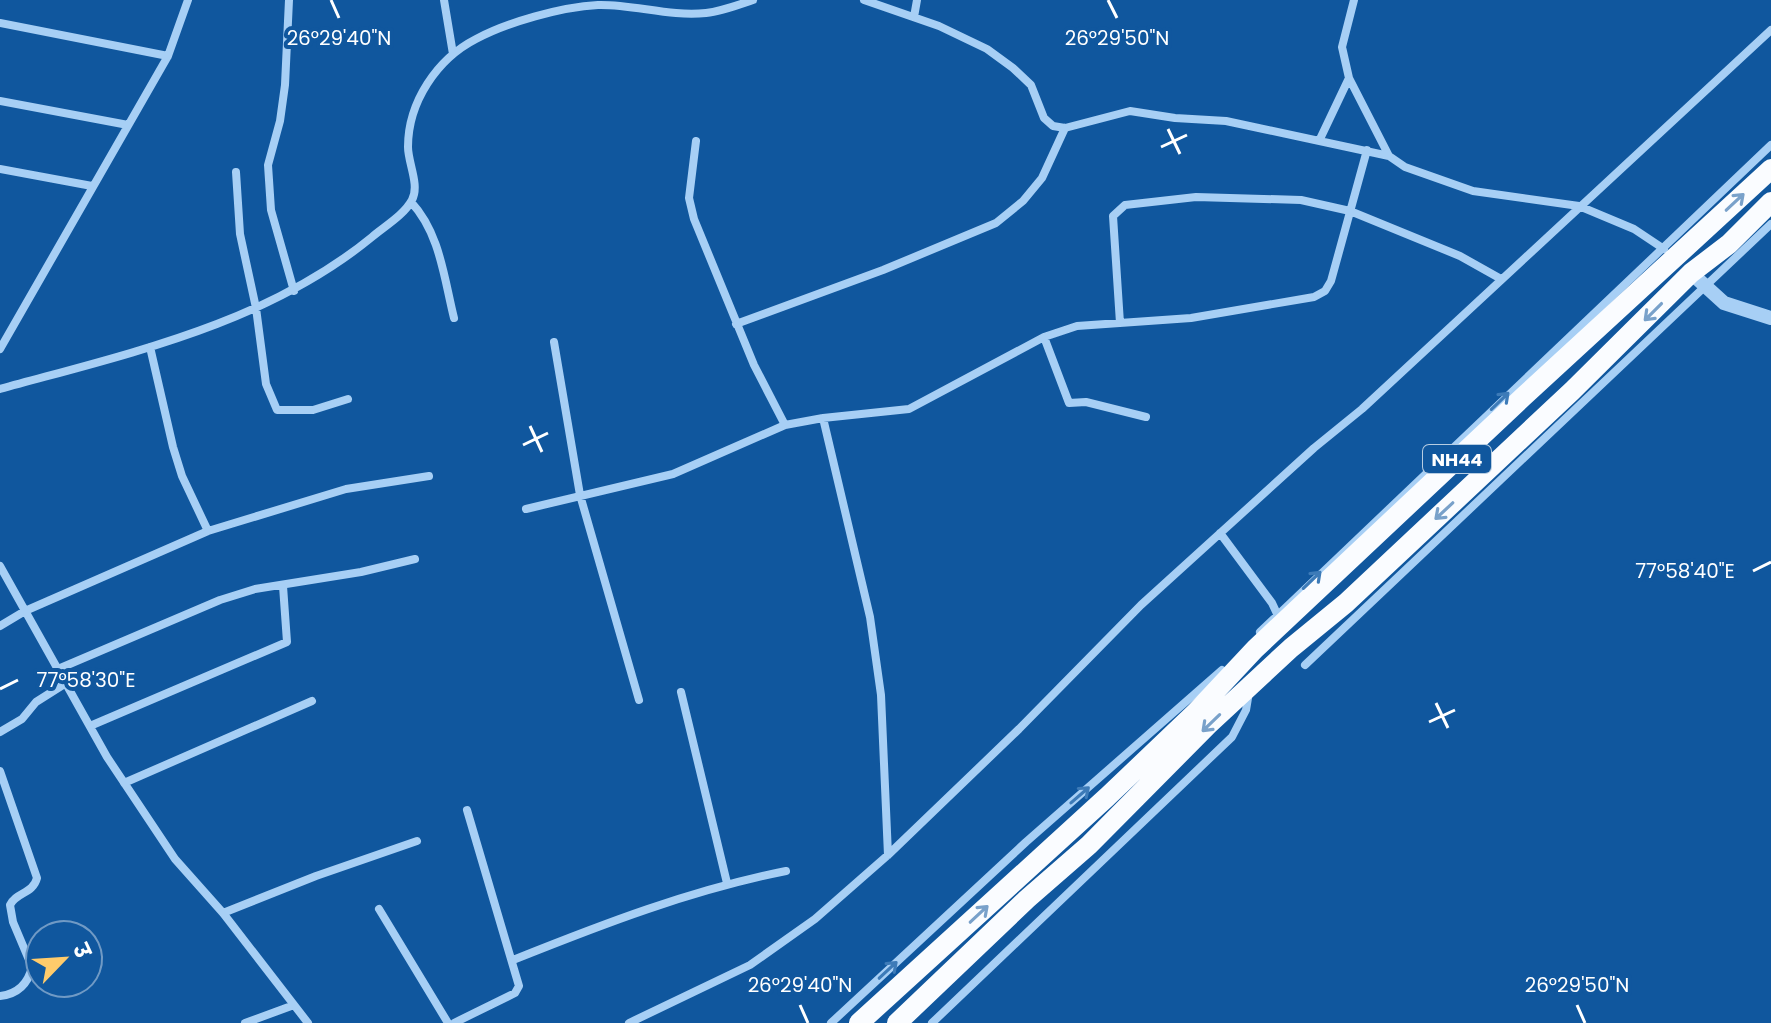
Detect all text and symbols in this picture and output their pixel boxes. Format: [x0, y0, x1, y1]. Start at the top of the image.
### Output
text: 26°29'40"N [287, 24, 391, 52]
text: 26°29'50"N [1065, 24, 1169, 52]
one-way arrow [1725, 193, 1745, 212]
one-way arrow [1643, 302, 1662, 322]
one-way arrow [1490, 392, 1510, 411]
road number: NH44 [1423, 445, 1491, 473]
one-way arrow [1435, 501, 1455, 520]
text: 77°58'40"E [1635, 557, 1735, 585]
one-way arrow [1301, 572, 1321, 590]
text: 77°58'30"E [37, 666, 135, 694]
one-way arrow [1201, 714, 1221, 733]
one-way arrow [1070, 786, 1090, 804]
one-way arrow [969, 906, 989, 924]
north arrow [24, 919, 104, 999]
text: उ [65, 938, 99, 963]
one-way arrow [878, 961, 898, 980]
text: 26°29'40"N [748, 971, 852, 999]
text: 26°29'50"N [1525, 971, 1629, 999]

